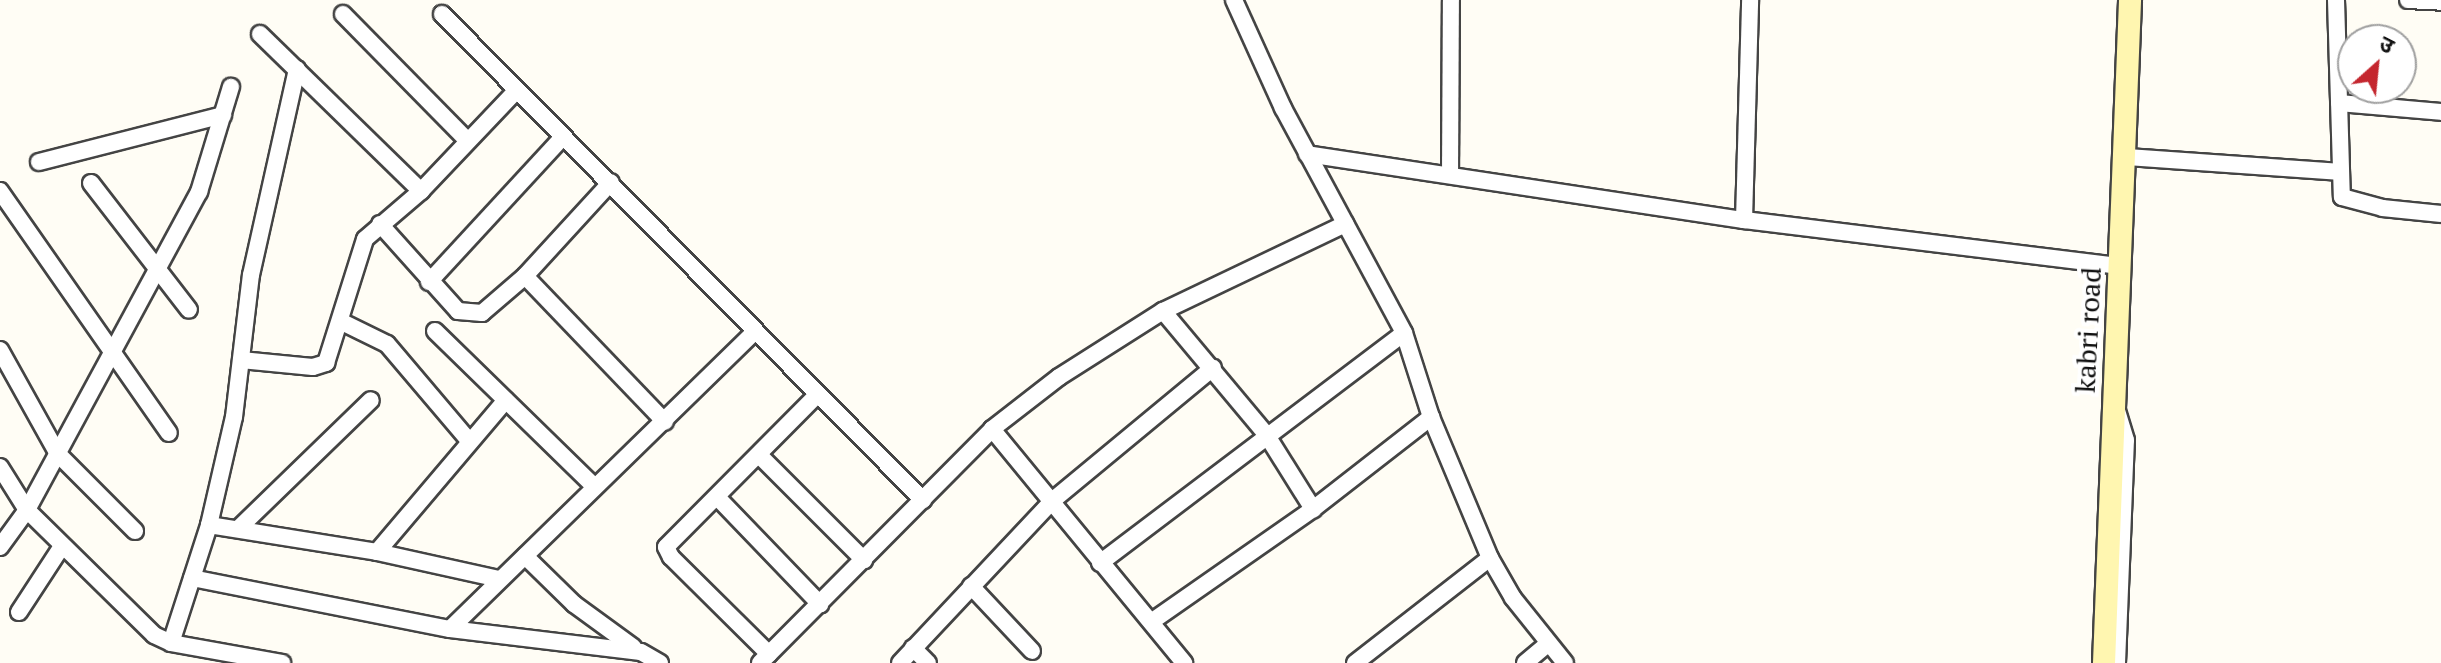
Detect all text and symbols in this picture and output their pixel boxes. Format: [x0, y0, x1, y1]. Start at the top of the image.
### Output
north arrow [2337, 24, 2417, 104]
text: उ [2375, 28, 2400, 60]
street label: kabri road [2068, 266, 2108, 394]

